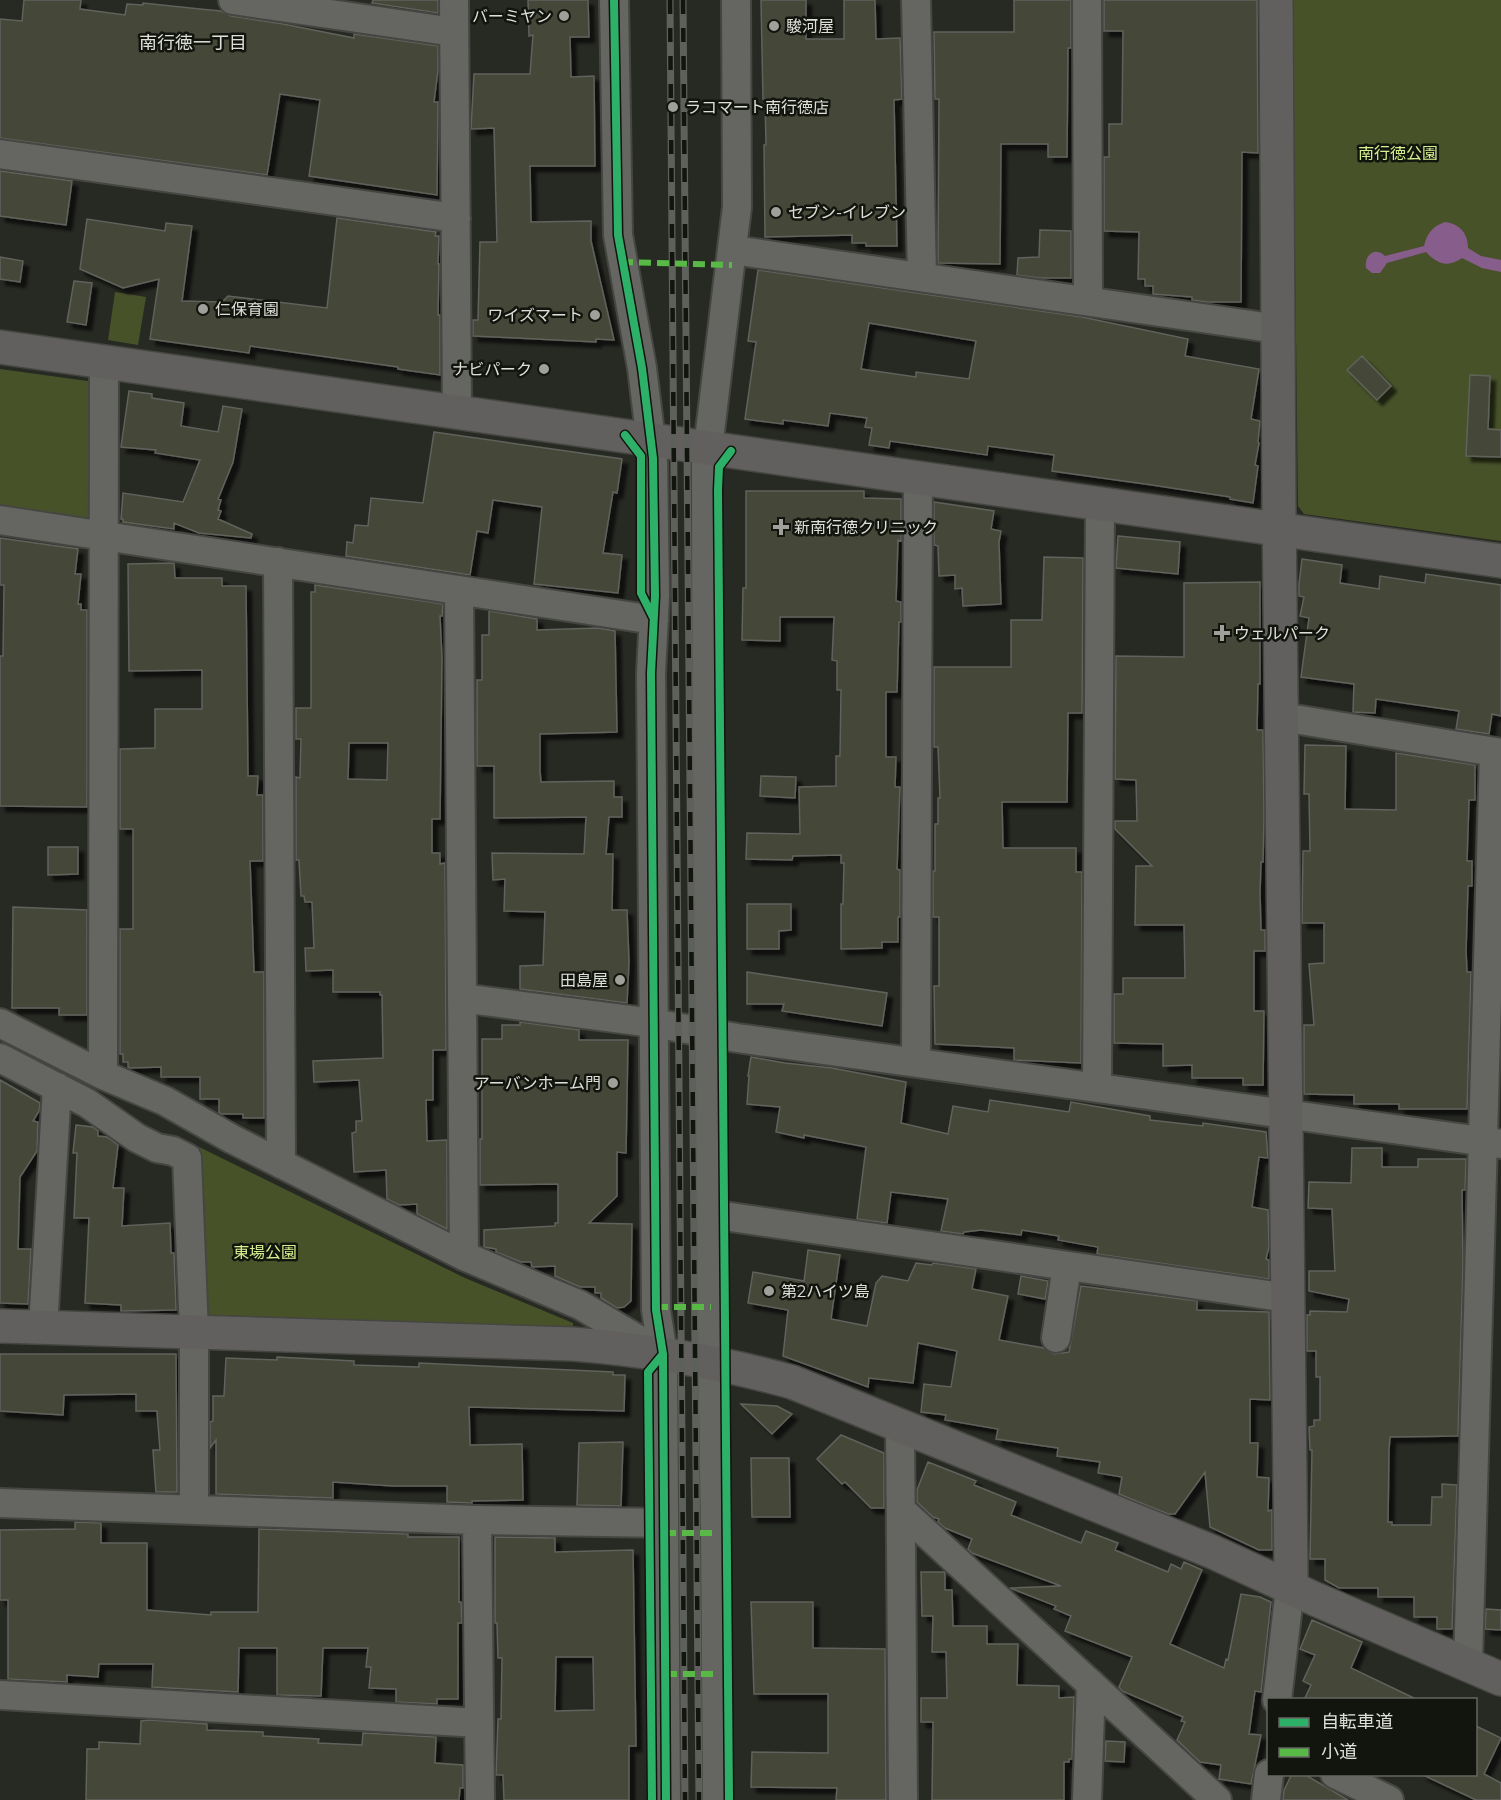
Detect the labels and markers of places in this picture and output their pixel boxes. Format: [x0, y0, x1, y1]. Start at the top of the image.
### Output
place label: バーミヤン [472, 7, 552, 26]
marker: バーミヤン [557, 9, 571, 23]
place label: 駿河屋 [786, 17, 834, 36]
marker: 駿河屋 [767, 19, 781, 33]
place label: ラコマート南行徳店 [685, 98, 829, 117]
marker: ラコマート南行徳店 [666, 100, 680, 114]
place label: セブン-イレブン [788, 203, 906, 222]
marker: セブン-イレブン [769, 205, 783, 219]
place label: 仁保育園 [215, 300, 279, 319]
marker: 仁保育園 [196, 302, 210, 316]
place label: ワイズマート [487, 306, 583, 325]
marker: ワイズマート [588, 308, 602, 322]
place label: ナビパーク [452, 360, 532, 379]
marker: ナビパーク [537, 362, 551, 376]
marker: 新南行徳クリニック [772, 518, 790, 536]
place label: 新南行徳クリニック [794, 518, 938, 537]
place label: ウェルパーク [1234, 624, 1330, 643]
marker: ウェルパーク [1215, 626, 1229, 640]
place label: 田島屋 [560, 971, 608, 990]
marker: 田島屋 [613, 973, 627, 987]
place label: アーバンホーム門 [474, 1074, 601, 1093]
marker: アーバンホーム門 [606, 1076, 620, 1090]
place label: 第2ハイツ島 [781, 1282, 870, 1301]
marker: 第2ハイツ島 [762, 1284, 776, 1298]

